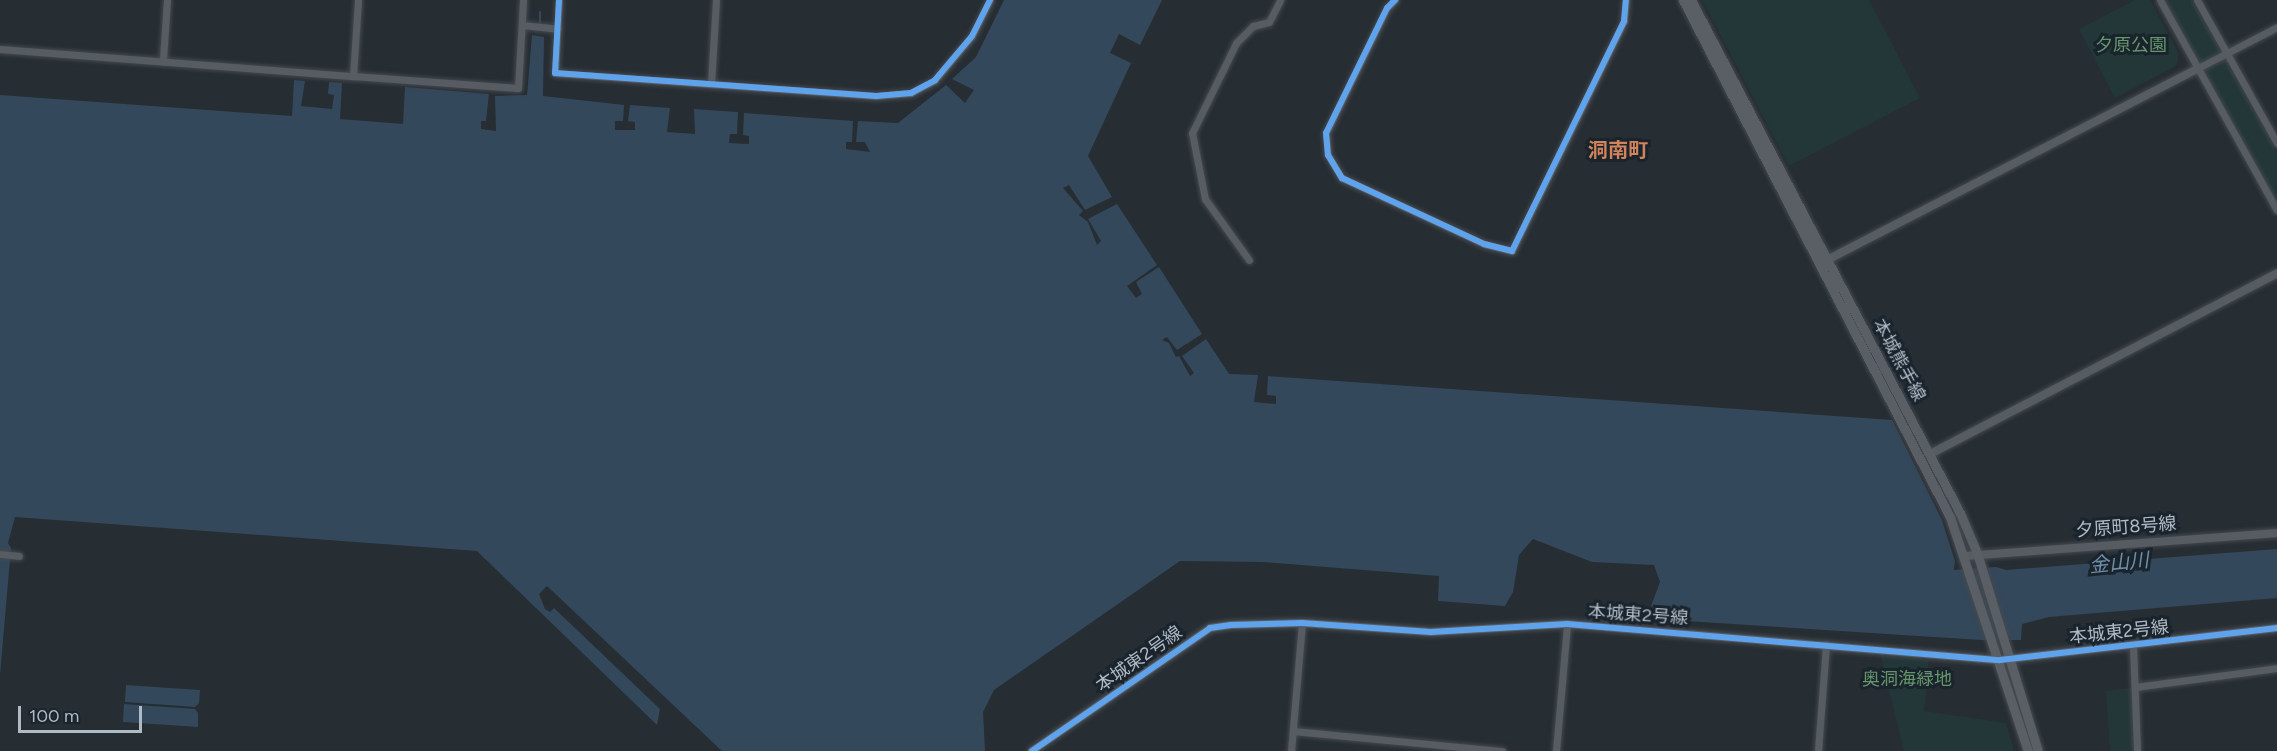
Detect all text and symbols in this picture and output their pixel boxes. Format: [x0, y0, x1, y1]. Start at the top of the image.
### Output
park label: 夕原公園 [2095, 34, 2167, 56]
district label: 洞南町 [1588, 138, 1648, 162]
street label: 本城熊手線 [1868, 315, 1930, 405]
street label: 夕原町8号線 [2075, 513, 2177, 541]
water label: 金山川 [2088, 548, 2150, 578]
street label: 本城東2号線 [1587, 601, 1689, 629]
street label: 本城東2号線 [2068, 616, 2170, 648]
street label: 本城東2号線 [1092, 621, 1186, 697]
park label: 奥洞海緑地 [1862, 668, 1952, 690]
scale bar [21, 694, 146, 732]
text: 100 m [29, 705, 79, 727]

